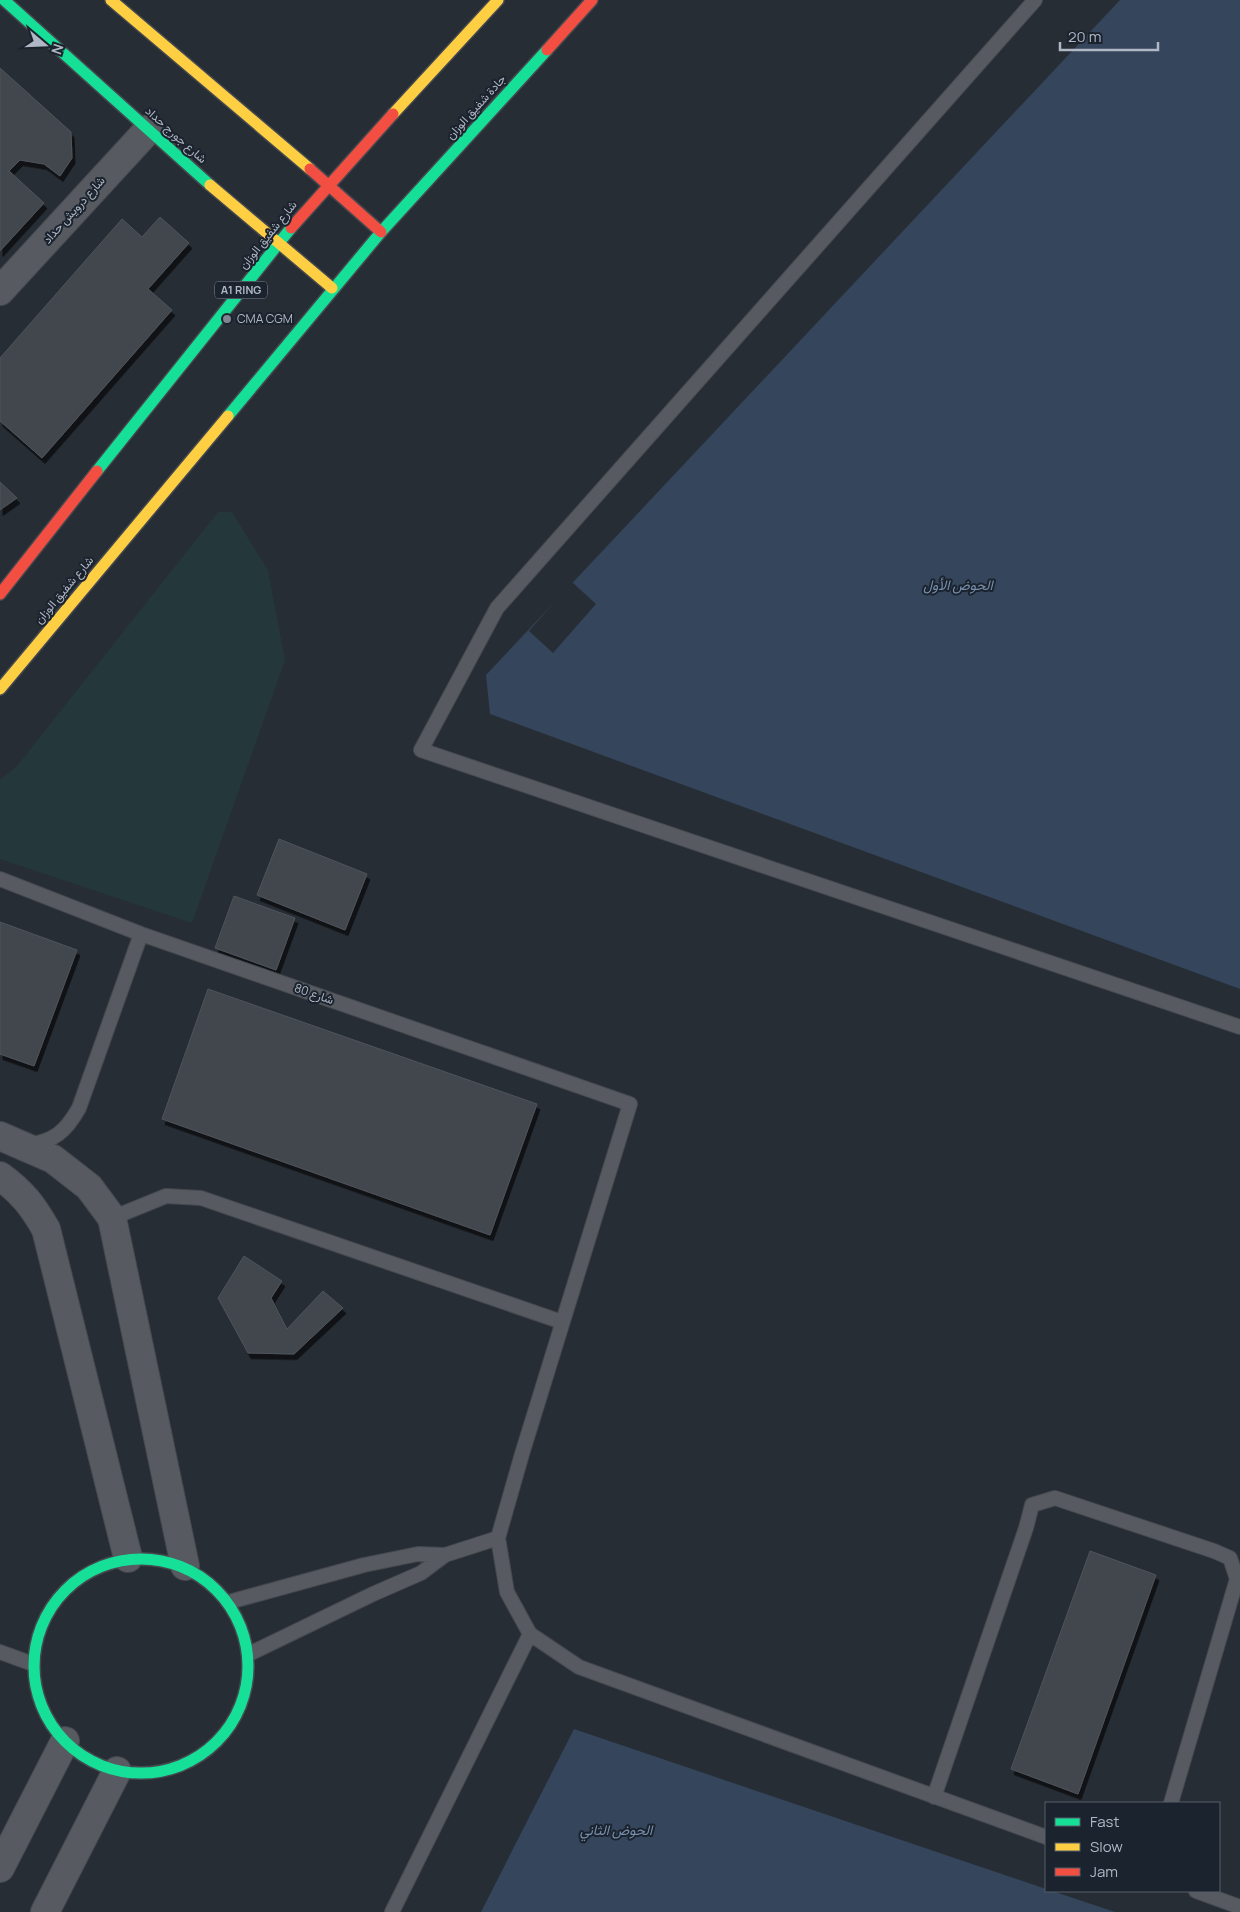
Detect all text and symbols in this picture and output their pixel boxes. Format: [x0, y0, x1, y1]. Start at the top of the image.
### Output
north arrow [20, 20, 70, 70]
scale bar [1060, 20, 1158, 52]
text: 20 m [1068, 26, 1101, 47]
text: N [47, 42, 68, 57]
street label: جادة شفيق الوزان [442, 70, 509, 143]
street label: شارع جورج حداد [141, 102, 211, 168]
street label: شارع درويش حداد [39, 172, 109, 248]
street label: شارع شفيق الوزان [235, 197, 301, 273]
road number: A1 RING [215, 282, 267, 298]
place label: CMA CGM [237, 310, 293, 327]
marker: CMA CGM [221, 313, 233, 325]
street label: شارع شفيق الوزان [30, 552, 98, 628]
water label: الحوض الأول [923, 575, 995, 594]
street label: شارع 80 [292, 979, 336, 1009]
legend [1045, 1802, 1220, 1892]
text: Fast [1090, 1811, 1119, 1832]
water label: الحوض الثاني [580, 1820, 654, 1842]
text: Slow [1090, 1836, 1123, 1857]
text: Jam [1090, 1861, 1118, 1882]

